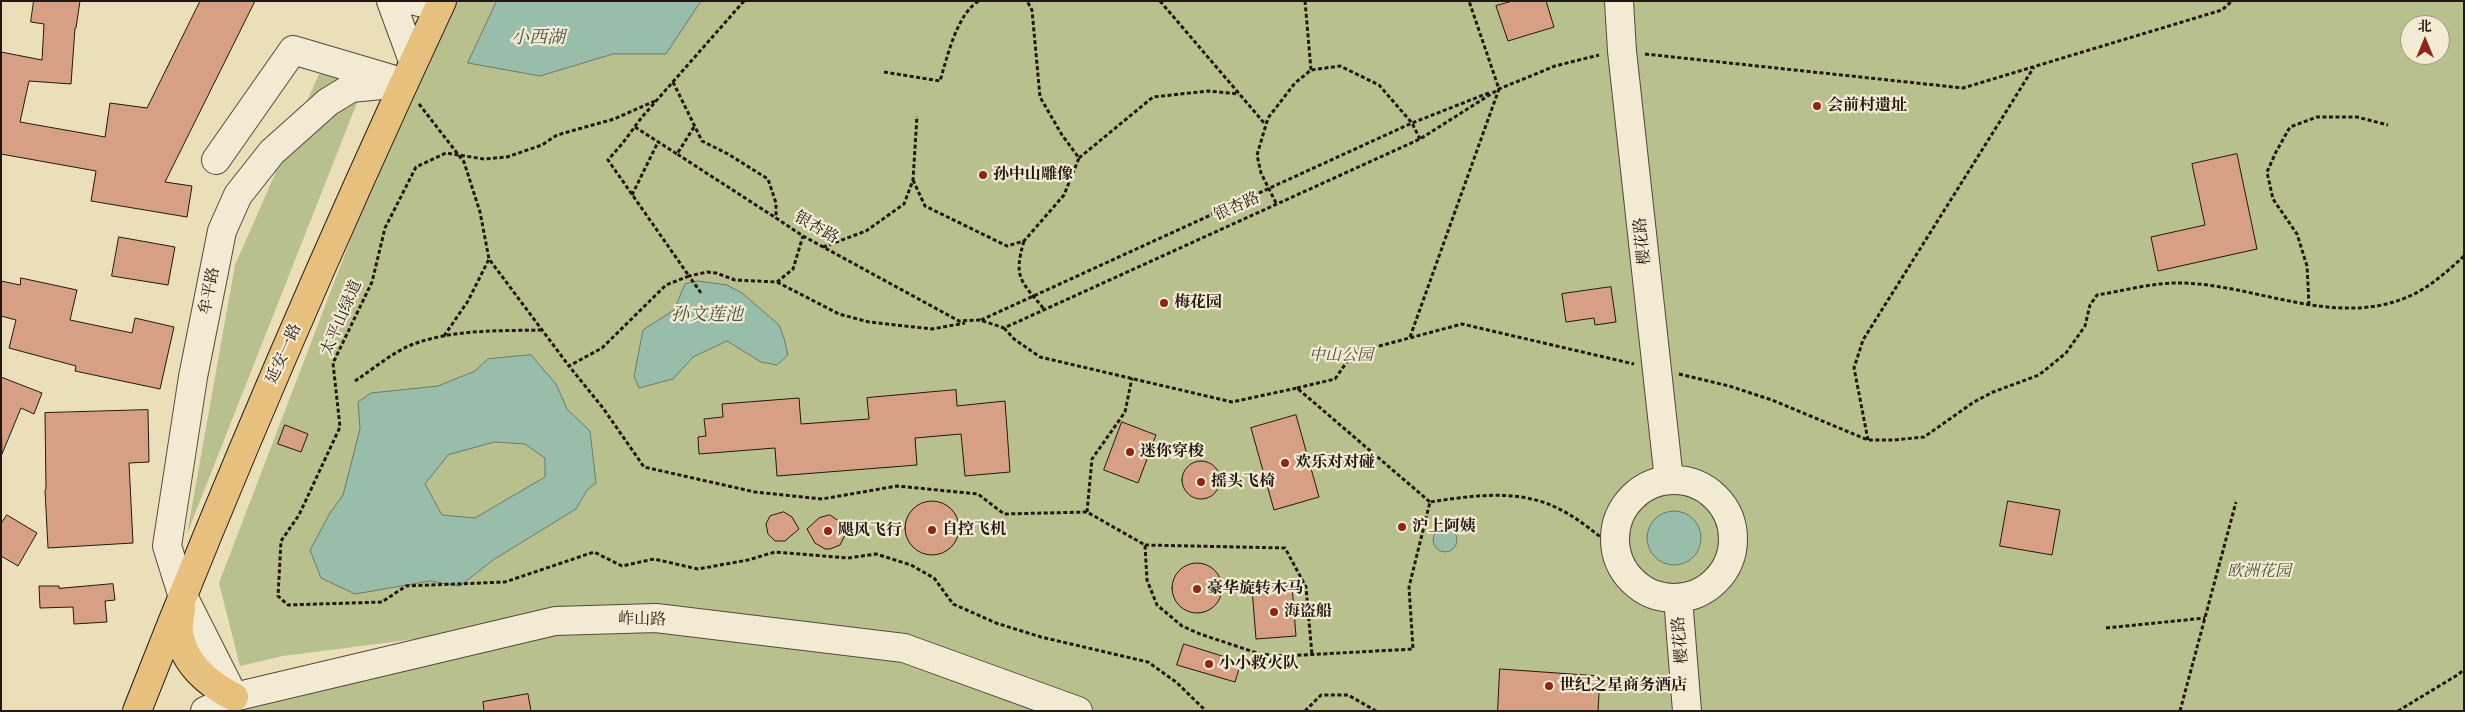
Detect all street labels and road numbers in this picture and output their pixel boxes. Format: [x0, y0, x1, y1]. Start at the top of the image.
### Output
street label: 银杏路 [1211, 188, 1263, 226]
street label: 银杏路 [790, 208, 842, 248]
street label: 樱花路 [1631, 216, 1655, 266]
street label: 牟平路 [196, 266, 224, 316]
street label: 太平山绿道 [318, 277, 366, 359]
street label: 延安一路 [262, 321, 306, 387]
street label: 岞山路 [618, 610, 666, 630]
street label: 樱花路 [1669, 615, 1693, 665]

